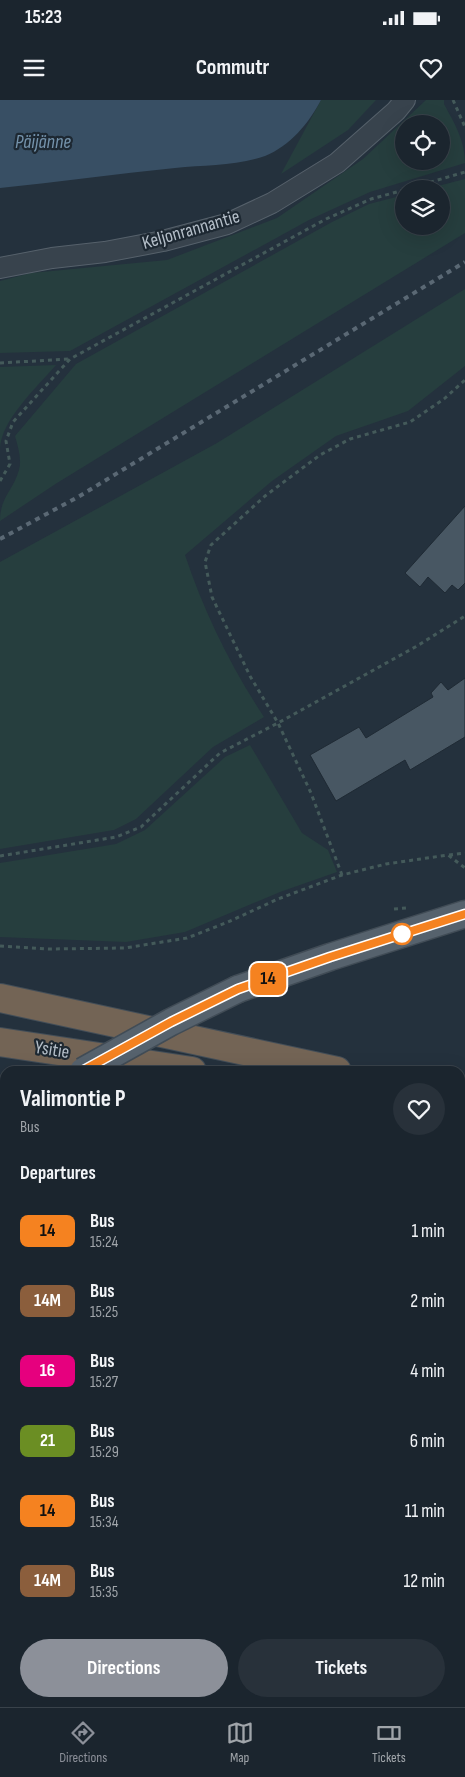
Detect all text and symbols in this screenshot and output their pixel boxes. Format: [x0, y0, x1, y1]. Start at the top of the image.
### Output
text: 15:23 [25, 6, 62, 29]
icon: menu [20, 54, 48, 82]
text: Commutr [196, 54, 269, 81]
icon: heart [417, 54, 445, 82]
map controls [395, 115, 450, 235]
button: locate [395, 115, 450, 170]
water label: Päijänne [15, 130, 71, 154]
button: layers [395, 180, 450, 235]
street label: Keljonrannantie [140, 205, 242, 255]
unlabelled marker [391, 923, 413, 945]
line badge: 14 [246, 963, 290, 995]
text: 14 [260, 968, 276, 989]
street label: Ysitie [33, 1036, 71, 1064]
button: heart [393, 1083, 445, 1135]
text: Valimontie P [20, 1084, 126, 1113]
text: Bus [20, 1118, 40, 1137]
text: Departures [20, 1162, 96, 1185]
text: Bus [90, 1210, 115, 1233]
text: 14 [40, 1220, 55, 1241]
text: 1 min [411, 1220, 445, 1243]
text: 15:24 [90, 1233, 118, 1252]
text: Bus [90, 1280, 115, 1303]
text: 14M [34, 1290, 61, 1311]
text: 2 min [410, 1290, 445, 1313]
text: 15:25 [90, 1303, 118, 1322]
text: Bus [90, 1350, 115, 1373]
text: 16 [40, 1360, 55, 1381]
text: 4 min [410, 1360, 445, 1383]
text: 15:27 [90, 1373, 118, 1392]
text: Bus [90, 1420, 115, 1443]
text: 21 [40, 1430, 55, 1451]
text: 6 min [410, 1430, 445, 1453]
text: 15:29 [90, 1443, 119, 1462]
text: Bus [90, 1490, 115, 1513]
text: 14 [40, 1500, 55, 1521]
text: 11 min [405, 1500, 445, 1523]
text: 15:34 [90, 1513, 118, 1532]
text: Bus [90, 1560, 115, 1583]
text: 14M [34, 1570, 61, 1591]
text: 12 min [403, 1570, 445, 1593]
text: 15:35 [90, 1583, 118, 1602]
button: Directions [20, 1639, 228, 1697]
button: Tickets [238, 1639, 445, 1697]
tab: Directions [59, 1719, 107, 1766]
tab: Map [226, 1719, 254, 1766]
tab: Tickets [372, 1719, 406, 1766]

